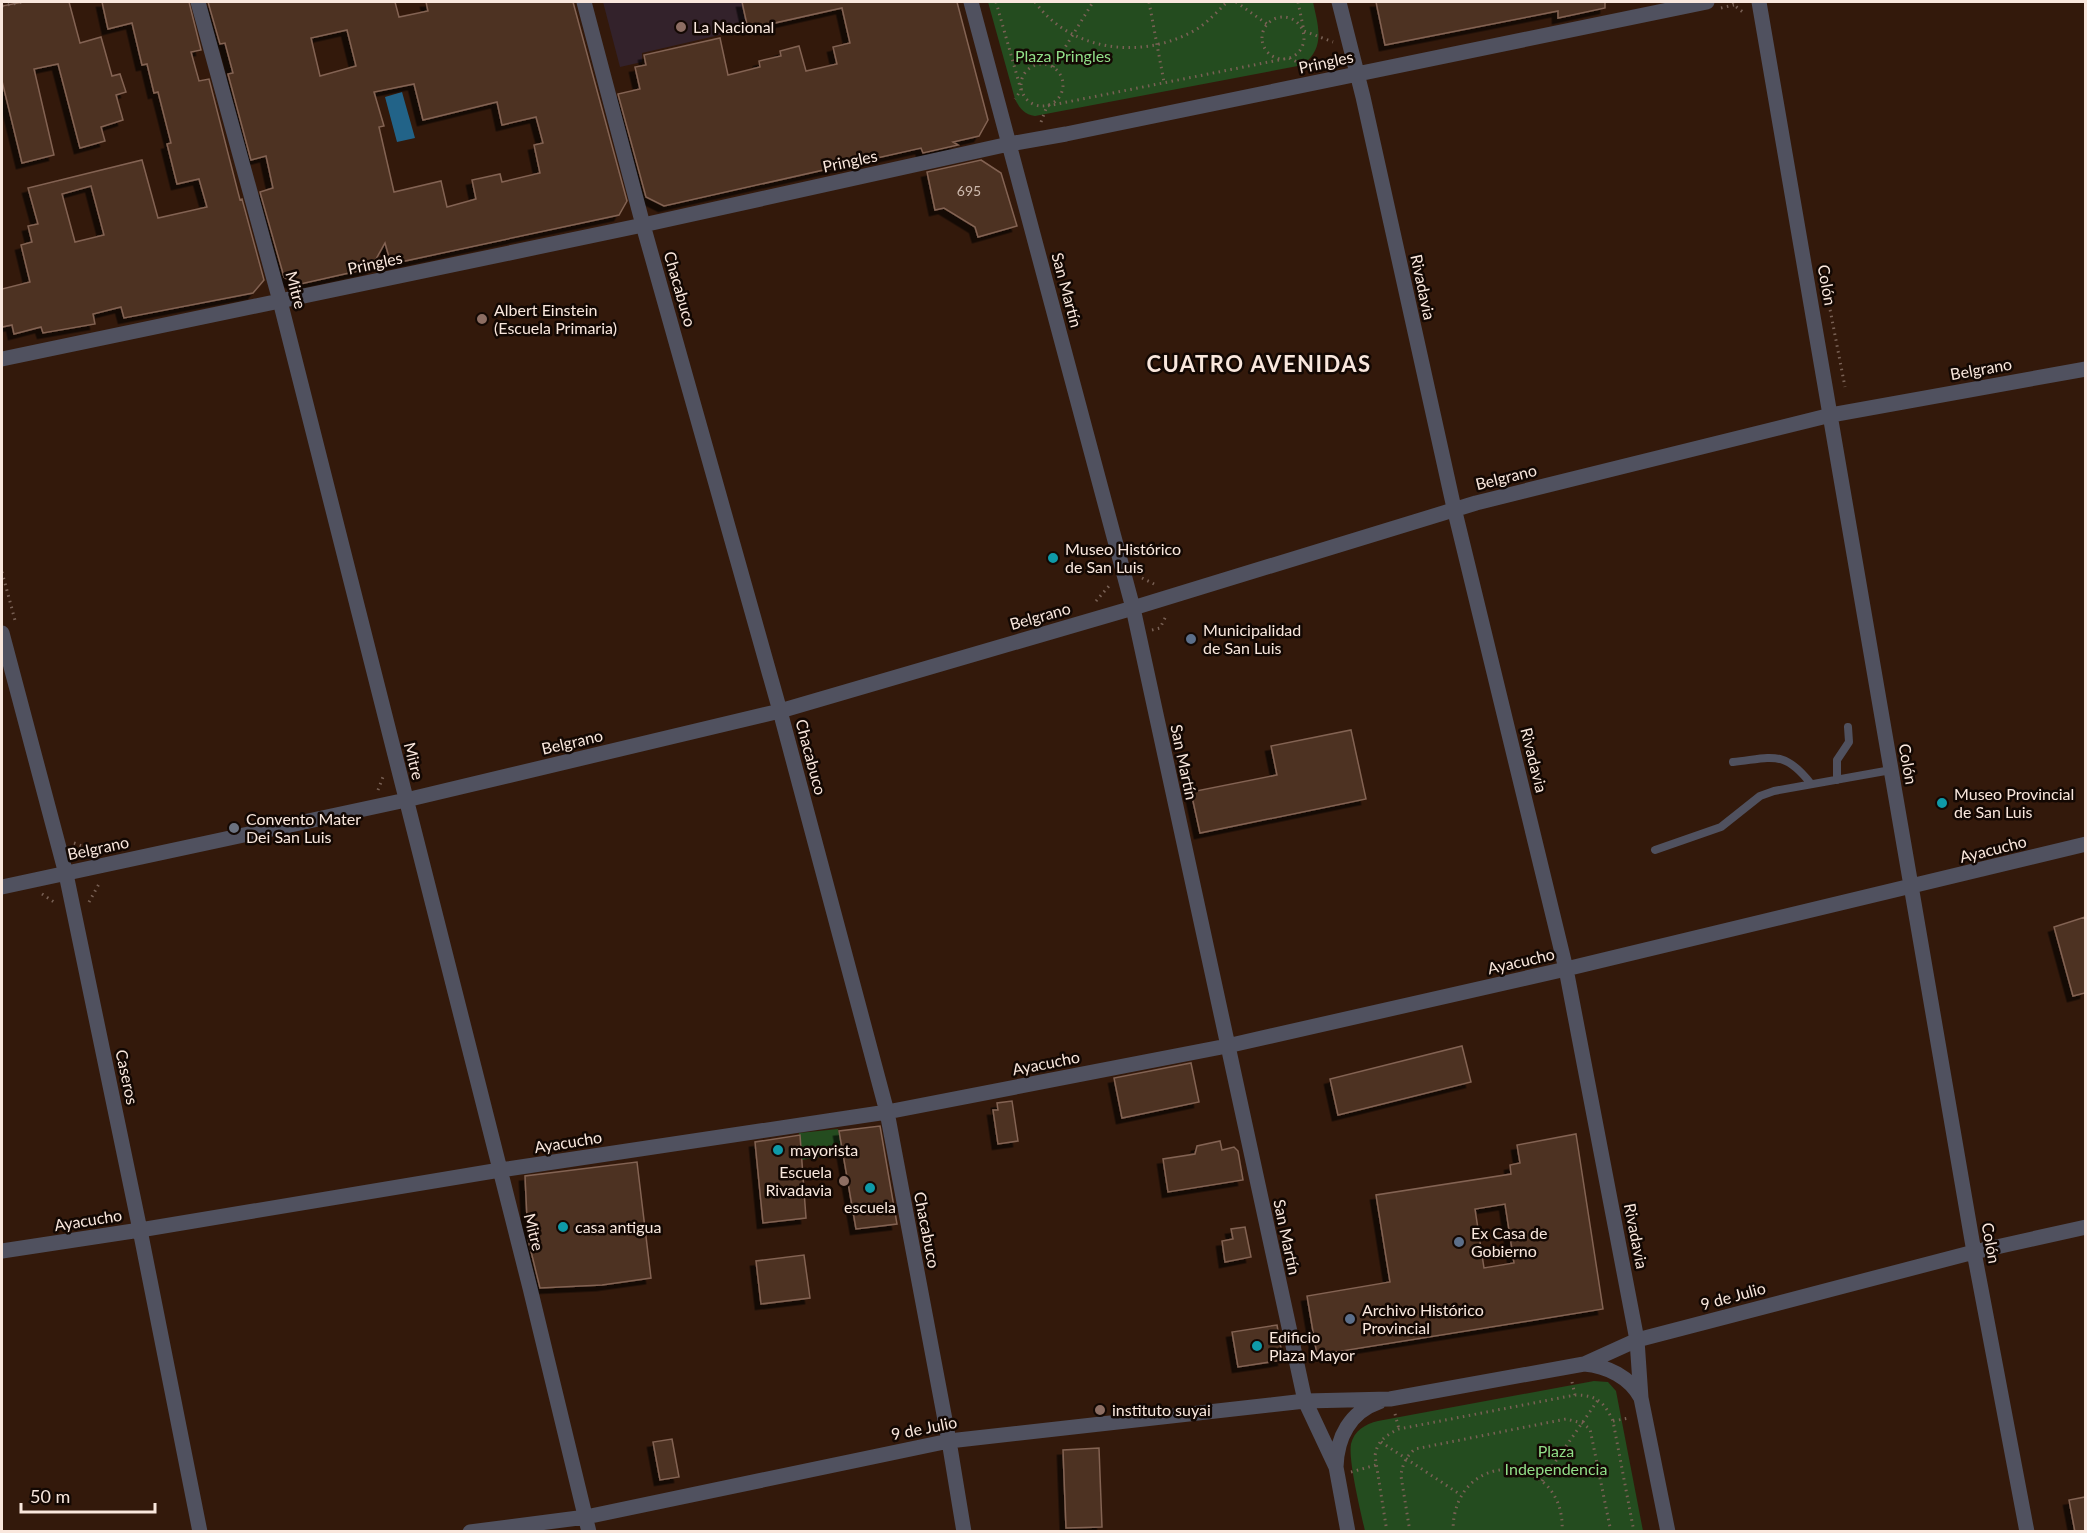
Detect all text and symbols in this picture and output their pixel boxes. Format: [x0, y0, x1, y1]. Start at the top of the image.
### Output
place label: La Nacional [693, 17, 774, 36]
marker: La Nacional [674, 20, 688, 34]
park label: Plaza Pringles [1015, 46, 1111, 65]
street label: Pringles [1297, 46, 1355, 77]
street label: Pringles [821, 145, 879, 176]
house number: 695 [957, 182, 981, 199]
street label: Pringles [346, 247, 404, 278]
street label: Chacabuco [661, 249, 700, 329]
street label: San Martín [1048, 250, 1087, 329]
street label: Rivadavia [1407, 252, 1440, 321]
street label: Colón [1815, 263, 1840, 307]
street label: Mitre [282, 269, 311, 311]
place label: Albert Einstein (Escuela Primaria) [494, 300, 617, 337]
marker: Albert Einstein (Escuela Primaria) [475, 312, 489, 326]
district label: CUATRO AVENIDAS [1146, 350, 1372, 377]
street label: Belgrano [1949, 354, 2013, 383]
street label: Belgrano [1473, 460, 1538, 493]
place label: Museo Histórico de San Luis [1065, 539, 1181, 576]
marker: Museo Histórico de San Luis [1046, 551, 1060, 565]
street label: Belgrano [1007, 598, 1072, 633]
place label: Municipalidad de San Luis [1203, 620, 1301, 657]
marker: Municipalidad de San Luis [1184, 632, 1198, 646]
street label: Chacabuco [792, 717, 831, 797]
street label: San Martín [1167, 722, 1202, 801]
street label: Belgrano [539, 725, 604, 758]
street label: Rivadavia [1517, 725, 1552, 794]
street label: Mitre [401, 740, 428, 782]
street label: Colón [1896, 742, 1921, 786]
place label: Museo Provincial de San Luis [1954, 784, 2074, 821]
marker: Museo Provincial de San Luis [1935, 796, 1949, 810]
place label: Convento Mater Dei San Luis [246, 809, 361, 846]
marker: Convento Mater Dei San Luis [227, 821, 241, 835]
street label: Ayacucho [1957, 831, 2028, 866]
street label: Belgrano [65, 832, 130, 863]
street label: Ayacucho [1485, 944, 1556, 977]
street label: Ayacucho [1011, 1047, 1081, 1078]
street label: Caseros [112, 1048, 143, 1106]
street label: Ayacucho [533, 1127, 603, 1156]
place label: mayorista [790, 1140, 858, 1159]
marker: mayorista [771, 1143, 785, 1157]
place label: Escuela Rivadavia [765, 1162, 832, 1199]
marker: Escuela Rivadavia [837, 1174, 851, 1188]
marker: escuela [863, 1181, 877, 1195]
street label: Chacabuco [911, 1190, 944, 1270]
place label: escuela [844, 1197, 896, 1216]
street label: San Martín [1270, 1197, 1305, 1276]
street label: Rivadavia [1621, 1201, 1652, 1270]
street label: Ayacucho [53, 1205, 123, 1234]
street label: Mitre [521, 1211, 548, 1253]
place label: casa antigua [575, 1217, 661, 1236]
marker: casa antigua [556, 1220, 570, 1234]
street label: Colón [1979, 1221, 2004, 1265]
place label: Ex Casa de Gobierno [1471, 1223, 1547, 1260]
marker: Ex Casa de Gobierno [1452, 1235, 1466, 1249]
street label: 9 de Julio [1698, 1278, 1767, 1313]
place label: Archivo Histórico Provincial [1362, 1300, 1484, 1337]
marker: Archivo Histórico Provincial [1343, 1312, 1357, 1326]
place label: Edificio Plaza Mayor [1269, 1327, 1355, 1364]
marker: Edificio Plaza Mayor [1250, 1339, 1264, 1353]
place label: instituto suyai [1112, 1400, 1211, 1419]
marker: instituto suyai [1093, 1403, 1107, 1417]
street label: 9 de Julio [889, 1412, 958, 1443]
park label: Plaza Independencia [1505, 1441, 1607, 1478]
scale bar [21, 1476, 154, 1514]
text: 50 m [30, 1485, 70, 1507]

